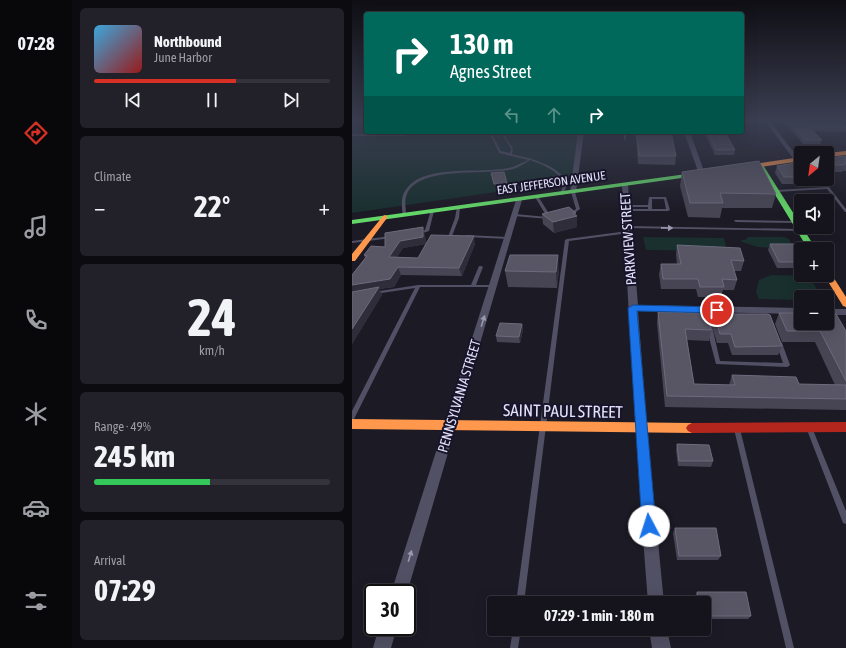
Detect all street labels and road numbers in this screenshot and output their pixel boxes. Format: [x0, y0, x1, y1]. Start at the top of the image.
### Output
street label: EAST JEFFERSON AVENUE [496, 168, 606, 198]
street label: PARKVIEW STREET [617, 192, 639, 286]
street label: PENNSYLVANIA STREET [434, 338, 484, 454]
street label: SAINT PAUL STREET [503, 400, 623, 422]

